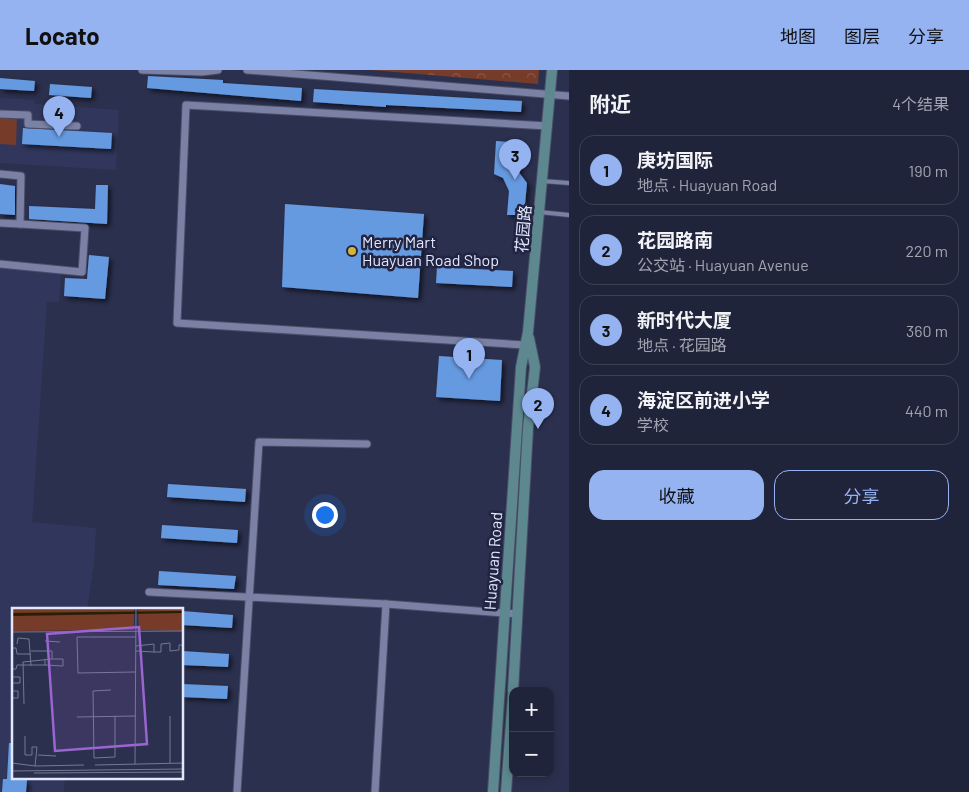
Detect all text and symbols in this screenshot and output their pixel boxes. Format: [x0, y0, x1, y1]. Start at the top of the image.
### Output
text: Locato [25, 21, 100, 50]
text: 地图 [780, 25, 816, 47]
text: 图层 [844, 25, 880, 47]
text: 分享 [908, 25, 944, 47]
text: 附近 [589, 91, 631, 116]
text: 4个结果 [892, 94, 949, 113]
pin: 4 [43, 96, 75, 137]
pin: 3 [499, 139, 531, 180]
text: 庚坊国际 [637, 148, 713, 171]
text: 1 [603, 161, 609, 180]
text: 190 m [909, 161, 948, 180]
text: 地点 · Huayuan Road [637, 175, 777, 194]
street label: 花园路 [511, 204, 534, 254]
text: 花园路南 [637, 228, 713, 251]
place label: Merry Mart Huayuan Road Shop [362, 232, 499, 269]
text: 2 [602, 241, 610, 260]
text: 220 m [905, 241, 948, 260]
marker: Merry Mart Huayuan Road Shop [346, 245, 358, 257]
text: 公交站 · Huayuan Avenue [637, 255, 809, 274]
text: 新时代大厦 [637, 308, 732, 331]
text: 3 [602, 321, 610, 340]
text: 360 m [906, 321, 948, 340]
text: 地点 · 花园路 [637, 335, 727, 354]
pin: 1 [453, 338, 485, 379]
pin: 2 [522, 388, 554, 429]
text: 海淀区前进小学 [637, 388, 770, 411]
text: 4 [601, 401, 611, 420]
text: 440 m [905, 401, 948, 420]
text: 学校 [637, 415, 669, 434]
button: 收藏 [589, 470, 764, 520]
button: 分享 [774, 470, 949, 520]
your location [312, 502, 338, 528]
street label: Huayuan Road [480, 511, 505, 611]
inset map [12, 608, 184, 780]
map controls [509, 687, 554, 777]
button: + [509, 687, 554, 732]
button: − [509, 732, 554, 777]

